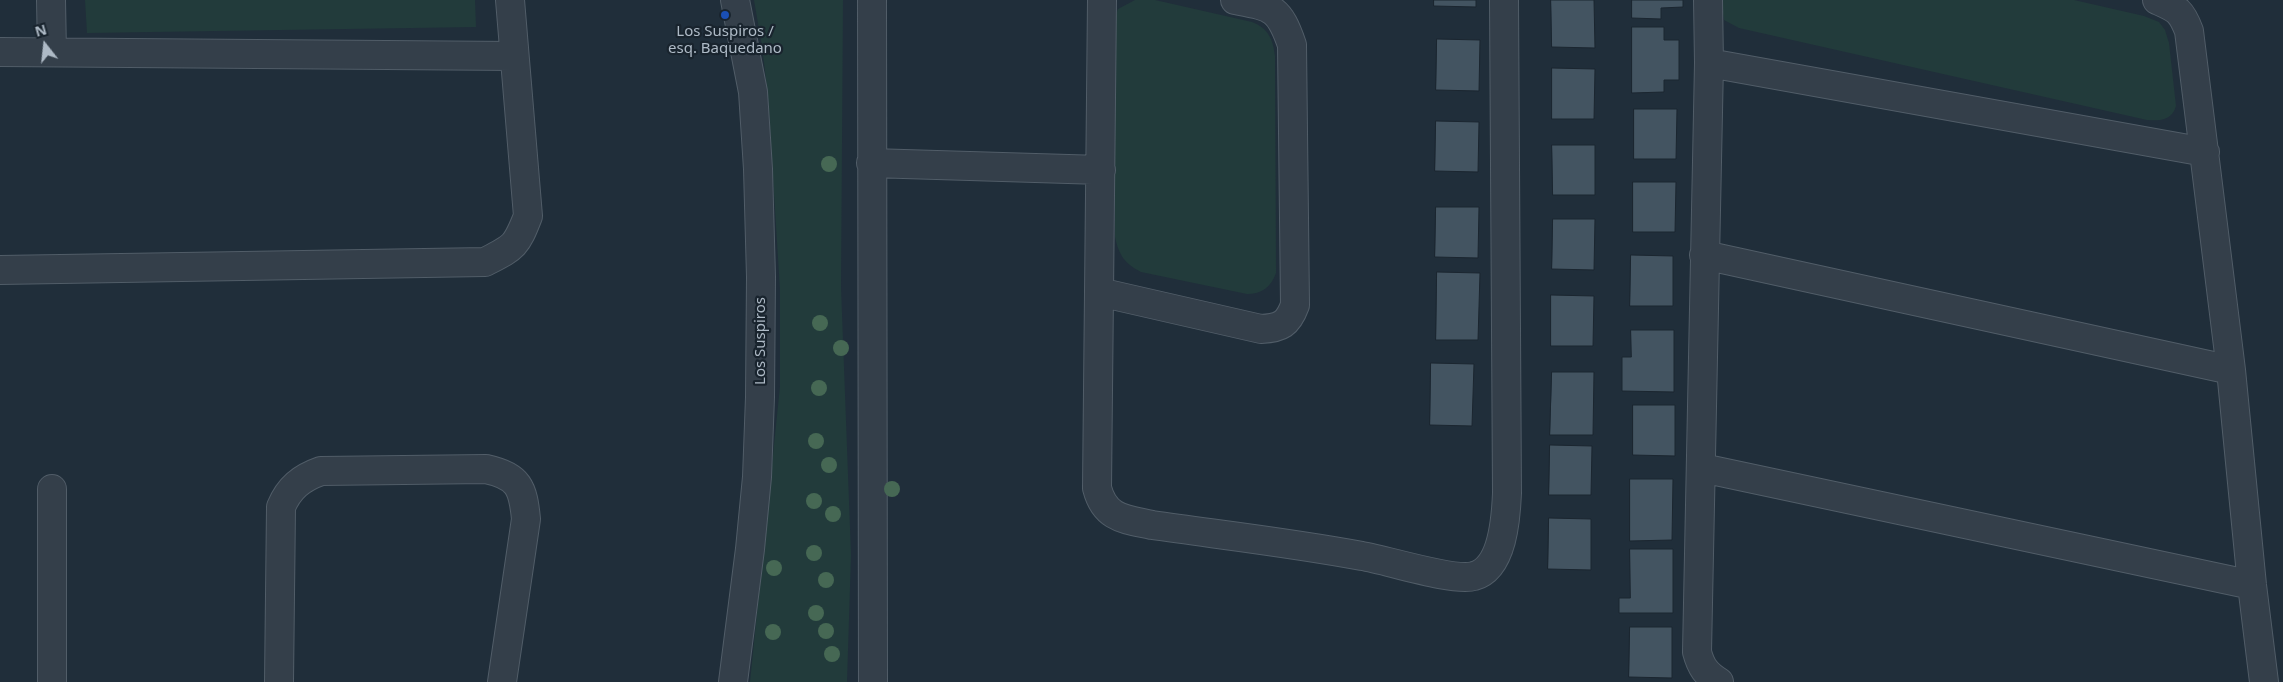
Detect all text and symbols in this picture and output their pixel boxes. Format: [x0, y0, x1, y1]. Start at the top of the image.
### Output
marker: Los Suspiros / esq. Baquedano [719, 9, 731, 21]
text: N [33, 19, 49, 41]
north arrow [20, 20, 70, 70]
place label: Los Suspiros / esq. Baquedano [668, 23, 782, 58]
street label: Los Suspiros [752, 297, 770, 385]

